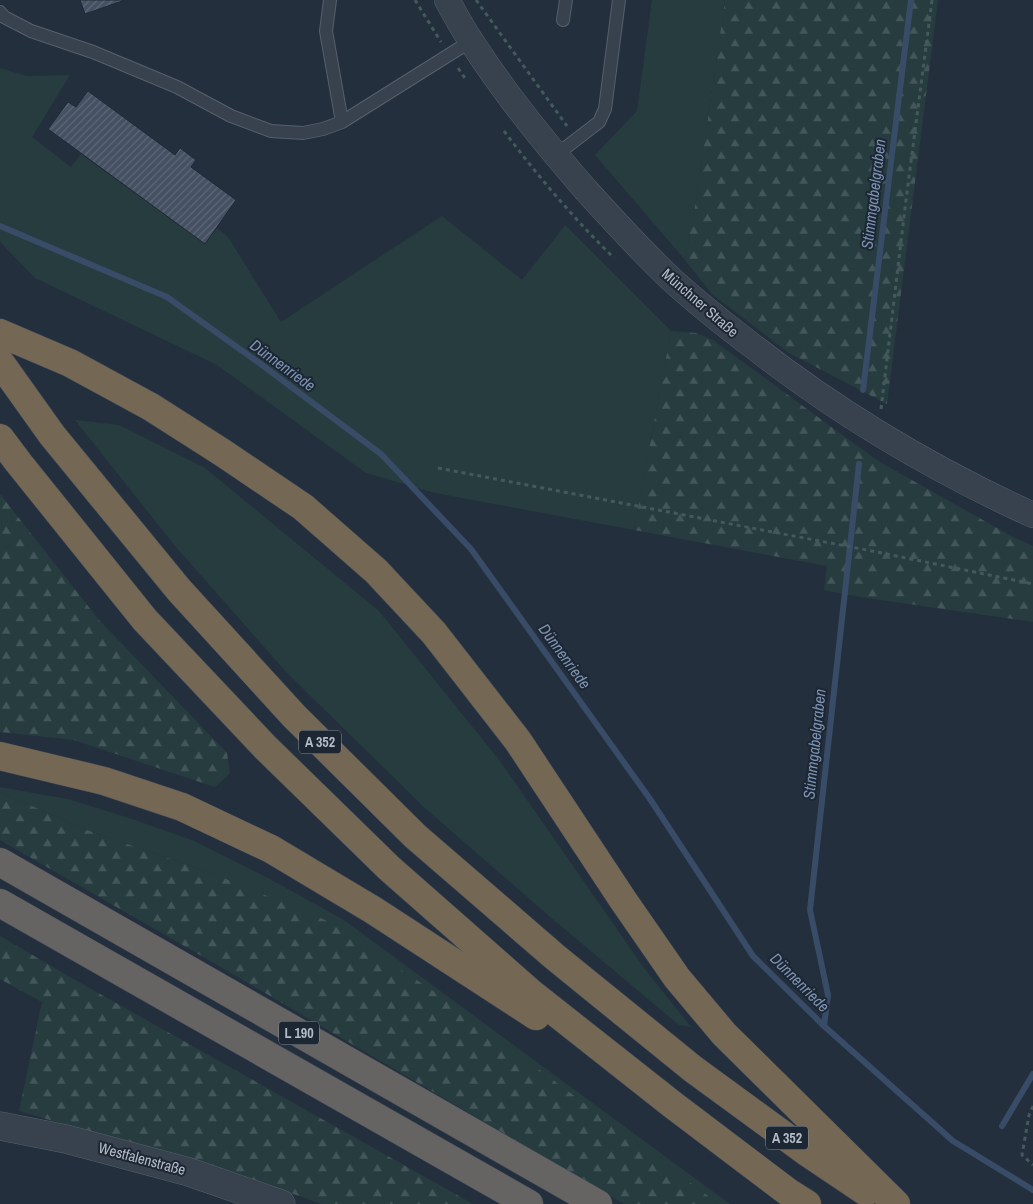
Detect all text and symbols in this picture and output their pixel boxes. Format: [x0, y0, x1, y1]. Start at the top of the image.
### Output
water label: Stimmgabelgraben [855, 138, 891, 250]
street label: Münchner Straße [658, 264, 743, 342]
water label: Dünnenriede [246, 334, 320, 396]
water label: Dünnenriede [534, 619, 596, 693]
water label: Stimmgabelgraben [797, 688, 831, 800]
road number: A 352 [299, 730, 341, 754]
water label: Dünnenriede [765, 947, 835, 1017]
road number: L 190 [279, 1021, 319, 1044]
road number: A 352 [766, 1126, 808, 1150]
street label: Westfalenstraße [96, 1137, 188, 1180]

